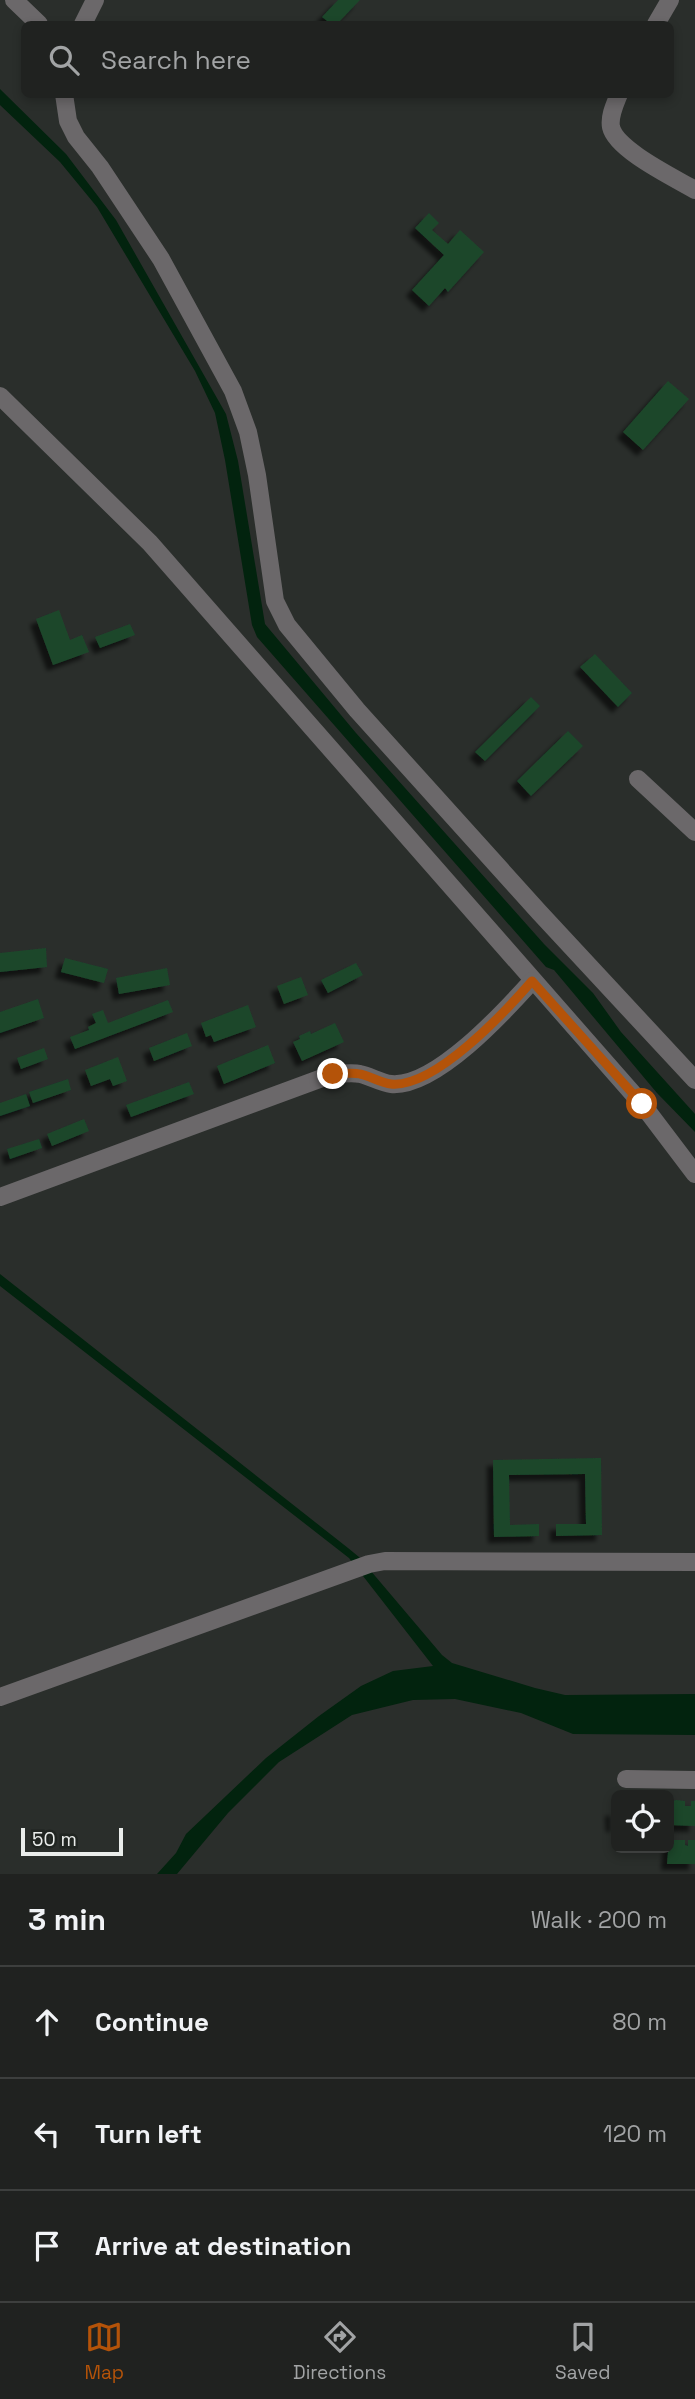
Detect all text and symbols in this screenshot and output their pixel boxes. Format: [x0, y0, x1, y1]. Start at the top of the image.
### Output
search box [21, 21, 674, 98]
icon: search [45, 41, 83, 79]
text: Search here [101, 43, 251, 77]
route end [317, 1058, 348, 1089]
route start [626, 1088, 657, 1119]
map controls [611, 1790, 674, 1853]
button: locate [611, 1790, 674, 1853]
scale bar [21, 1825, 122, 1857]
text: 50 m [32, 1827, 77, 1852]
text: 3 min [28, 1900, 106, 1939]
text: Walk · 200 m [531, 1905, 667, 1935]
icon: ahead [28, 2003, 66, 2041]
text: Continue [95, 2005, 209, 2039]
text: 80 m [612, 2007, 667, 2037]
icon: left [28, 2115, 66, 2153]
text: Turn left [95, 2117, 202, 2151]
text: 120 m [603, 2119, 667, 2149]
icon: arrive [28, 2227, 66, 2265]
text: Arrive at destination [95, 2229, 352, 2263]
tab: Map [84, 2318, 124, 2385]
tab: Directions [293, 2318, 386, 2385]
tab: Saved [555, 2318, 611, 2385]

